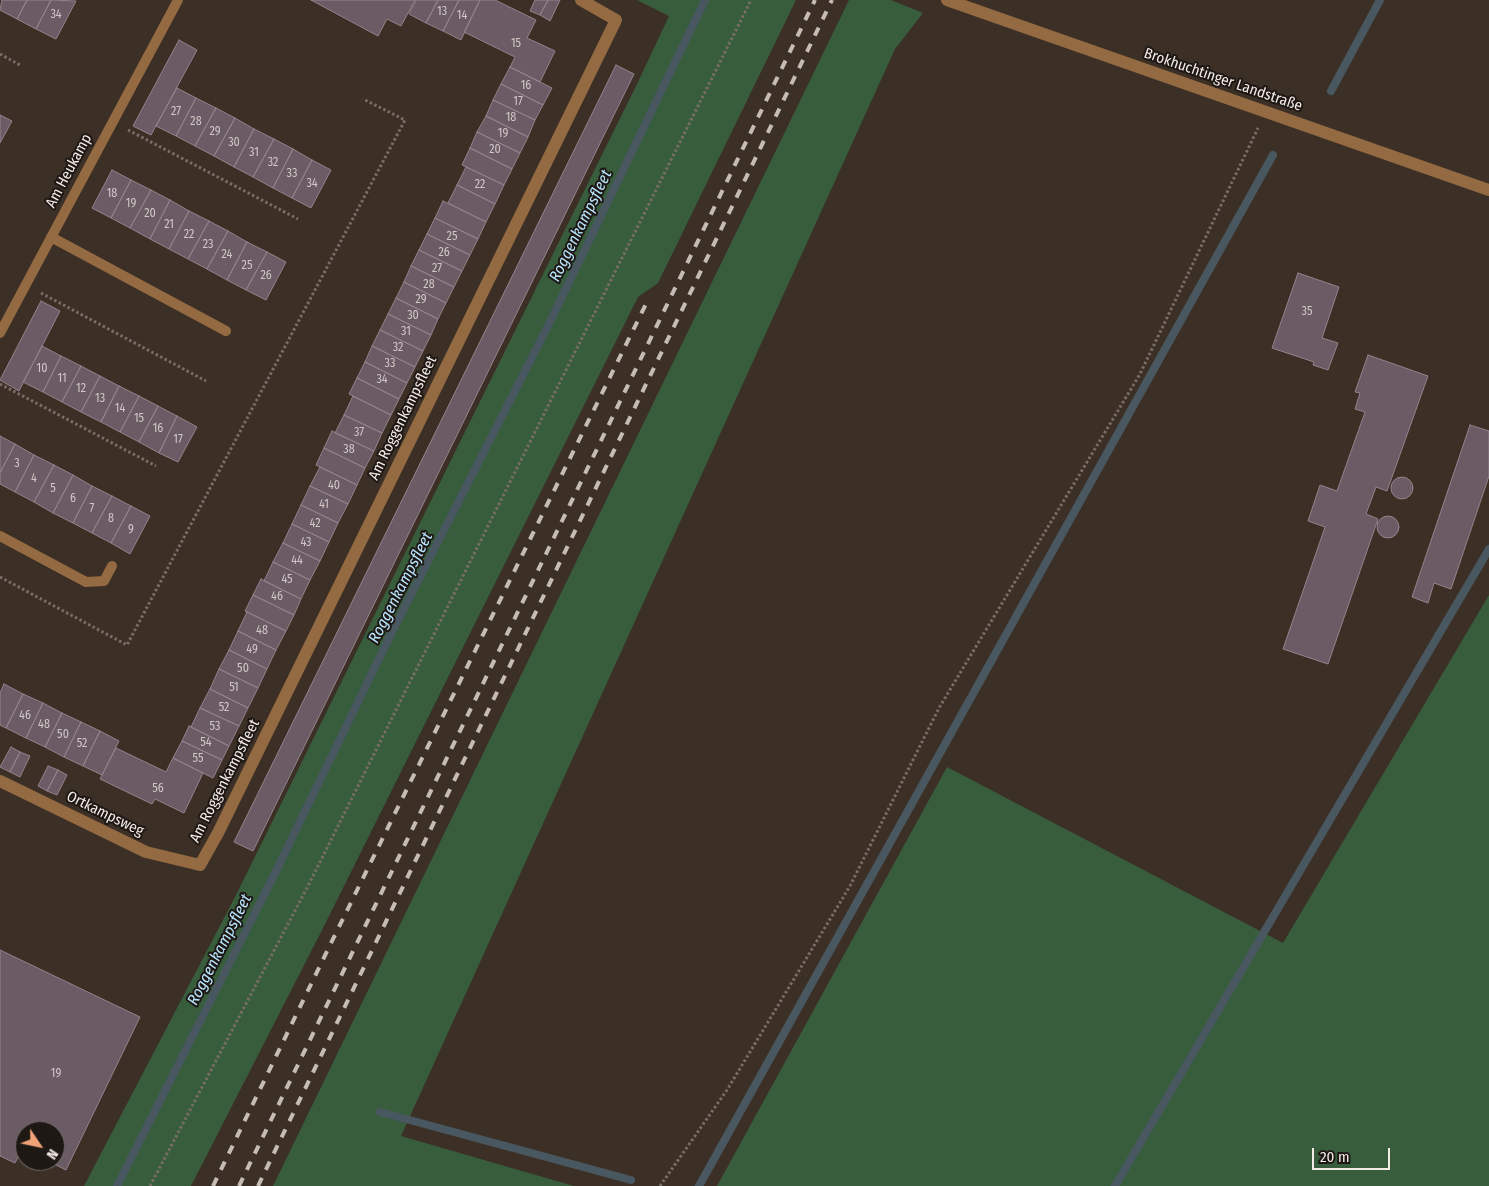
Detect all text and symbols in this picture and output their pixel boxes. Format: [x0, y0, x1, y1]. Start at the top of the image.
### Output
house number: 13 [437, 5, 447, 19]
house number: 34 [50, 8, 62, 22]
house number: 14 [457, 9, 467, 23]
house number: 15 [511, 37, 521, 51]
street label: Brokhuchtinger Landstraße [1141, 44, 1305, 116]
house number: 16 [521, 79, 531, 93]
house number: 17 [513, 95, 523, 109]
house number: 27 [171, 105, 181, 119]
house number: 18 [506, 111, 516, 125]
house number: 28 [190, 115, 202, 129]
house number: 29 [209, 125, 221, 139]
house number: 19 [498, 127, 508, 141]
street label: Am Heukamp [42, 131, 96, 211]
house number: 30 [228, 136, 240, 150]
house number: 20 [489, 143, 501, 157]
house number: 31 [249, 146, 259, 160]
house number: 32 [268, 156, 278, 170]
house number: 33 [287, 167, 297, 181]
water label: Roggenkampsfleet [546, 167, 616, 285]
house number: 34 [306, 177, 318, 191]
house number: 22 [475, 178, 485, 192]
house number: 18 [107, 187, 117, 201]
house number: 19 [126, 197, 136, 211]
house number: 20 [144, 207, 156, 221]
house number: 21 [164, 218, 174, 232]
house number: 22 [184, 228, 194, 242]
house number: 25 [447, 230, 457, 244]
house number: 23 [203, 238, 213, 252]
house number: 26 [438, 246, 450, 260]
house number: 24 [222, 248, 232, 262]
house number: 25 [242, 259, 252, 273]
house number: 27 [432, 262, 442, 276]
house number: 26 [260, 269, 272, 283]
house number: 28 [423, 278, 435, 292]
house number: 29 [415, 293, 427, 307]
house number: 35 [1302, 305, 1312, 319]
house number: 30 [407, 309, 419, 323]
house number: 31 [401, 325, 411, 339]
house number: 32 [393, 341, 403, 355]
street label: Am Roggenkampsfleet [365, 353, 441, 483]
house number: 33 [385, 357, 395, 371]
house number: 10 [37, 362, 47, 376]
house number: 11 [57, 372, 67, 386]
house number: 34 [376, 373, 388, 387]
house number: 12 [76, 382, 86, 396]
house number: 13 [95, 392, 105, 406]
house number: 14 [115, 402, 125, 416]
house number: 15 [134, 412, 144, 426]
house number: 16 [153, 422, 163, 436]
house number: 37 [354, 426, 364, 440]
house number: 17 [173, 433, 183, 447]
house number: 38 [343, 443, 355, 457]
house number: 3 [14, 457, 20, 471]
house number: 4 [31, 472, 37, 486]
house number: 40 [328, 479, 340, 493]
house number: 5 [50, 482, 56, 496]
house number: 6 [70, 492, 76, 506]
house number: 41 [319, 498, 329, 512]
house number: 7 [90, 502, 94, 516]
house number: 8 [108, 512, 114, 526]
house number: 42 [310, 517, 320, 531]
house number: 9 [128, 523, 134, 537]
water label: Roggenkampsfleet [365, 529, 437, 647]
house number: 43 [300, 536, 312, 550]
house number: 44 [291, 554, 303, 568]
house number: 45 [281, 573, 293, 587]
house number: 46 [271, 590, 283, 604]
house number: 48 [256, 624, 268, 638]
house number: 49 [246, 643, 258, 657]
house number: 50 [237, 662, 249, 676]
house number: 51 [229, 681, 239, 695]
house number: 52 [219, 701, 229, 715]
house number: 46 [19, 709, 31, 723]
street label: Am Roggenkampsfleet [186, 716, 264, 846]
house number: 48 [38, 718, 50, 732]
house number: 53 [210, 720, 220, 734]
house number: 50 [57, 728, 69, 742]
house number: 54 [200, 736, 212, 750]
house number: 52 [77, 737, 87, 751]
house number: 55 [193, 752, 203, 766]
house number: 56 [152, 782, 164, 796]
street label: Ortkampsweg [63, 788, 147, 840]
water label: Roggenkampsfleet [184, 891, 256, 1009]
house number: 19 [51, 1067, 61, 1081]
north arrow [15, 1121, 65, 1171]
scale bar [1314, 1138, 1392, 1170]
text: N [43, 1146, 61, 1162]
text: 20 m [1320, 1148, 1350, 1166]

